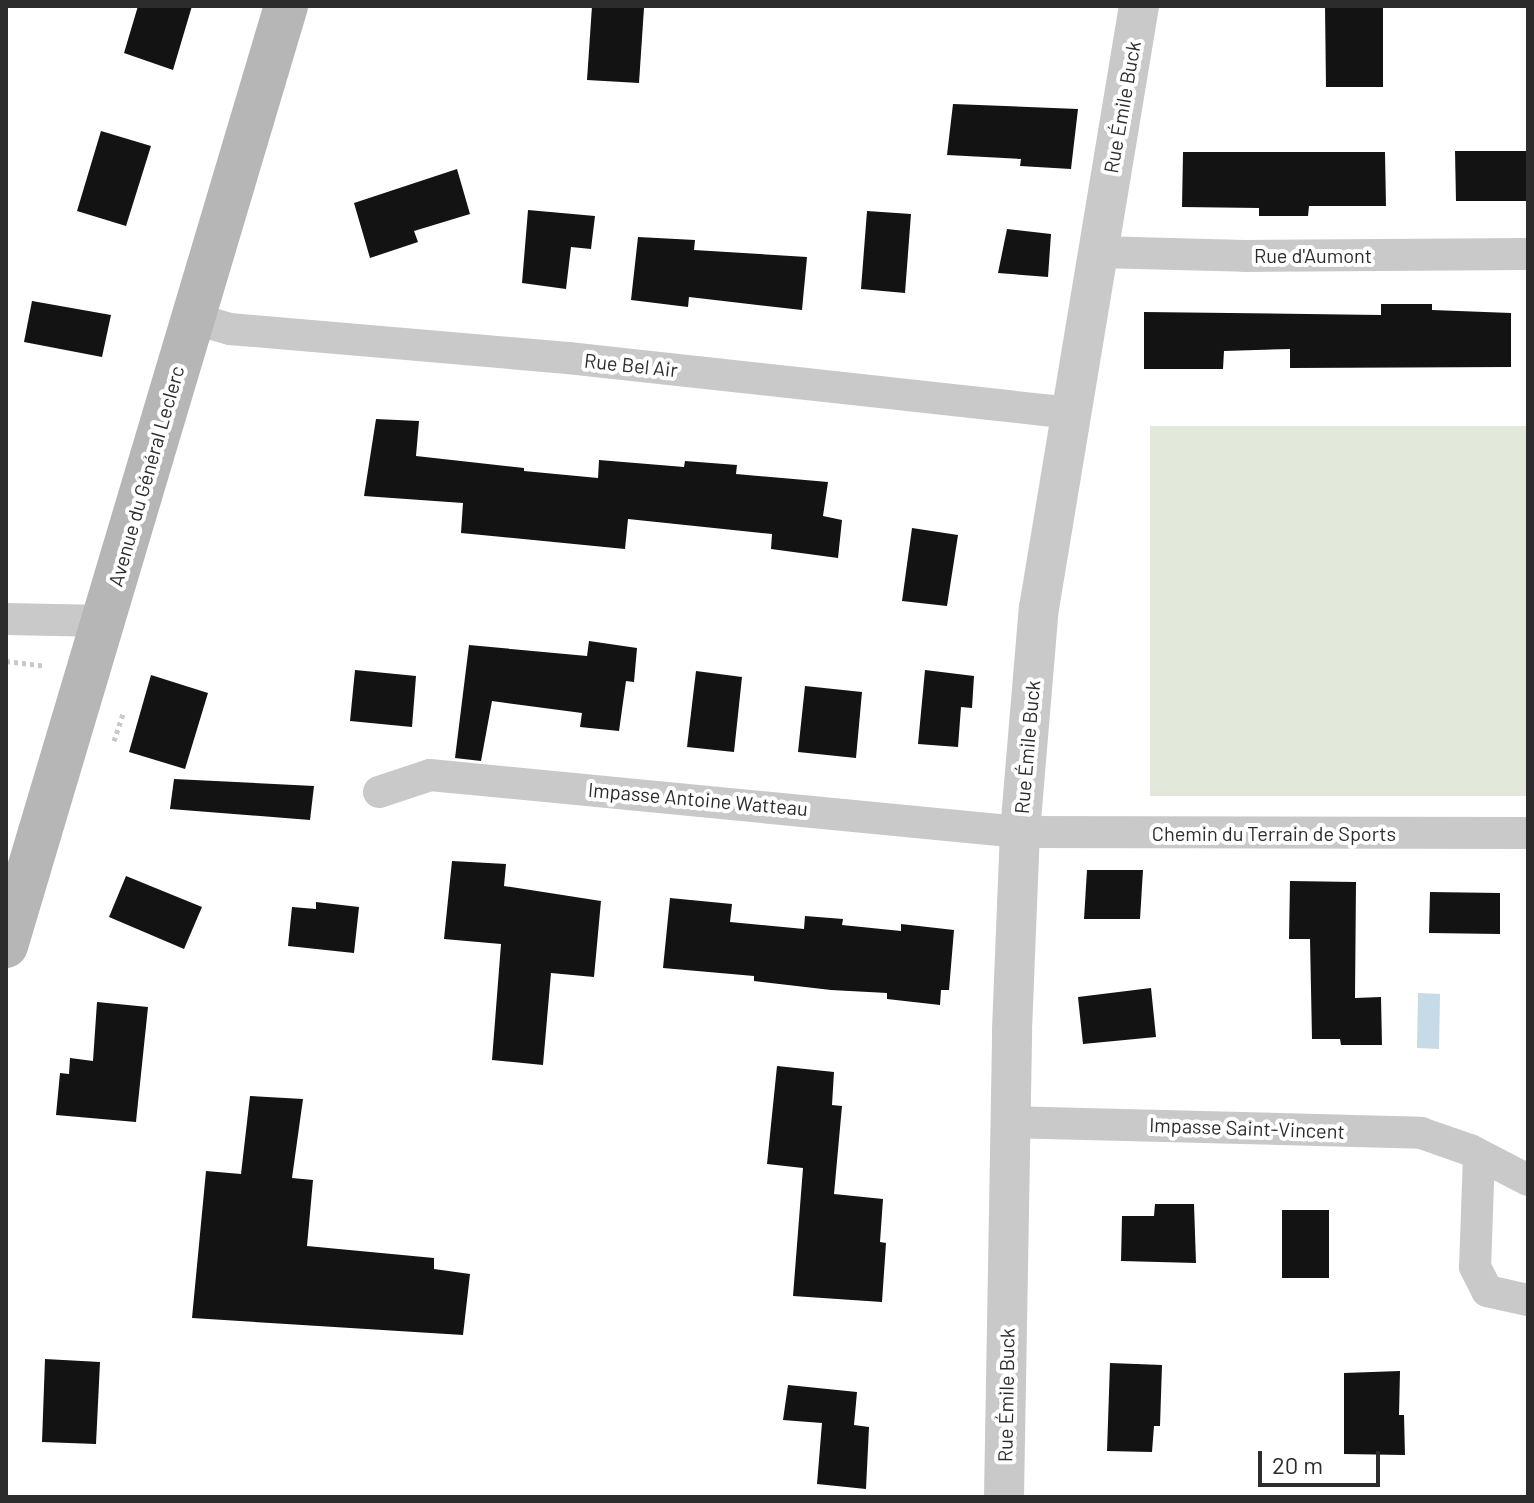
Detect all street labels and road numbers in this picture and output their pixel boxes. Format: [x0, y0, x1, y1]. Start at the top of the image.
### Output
street label: Rue Émile Buck [1099, 39, 1145, 175]
street label: Rue d'Aumont [1254, 243, 1372, 267]
street label: Rue Bel Air [583, 348, 679, 382]
street label: Avenue du Général Leclerc [103, 363, 189, 589]
street label: Rue Émile Buck [1009, 679, 1045, 815]
street label: Impasse Antoine Watteau [587, 777, 809, 821]
street label: Chemin du Terrain de Sports [1152, 821, 1396, 845]
street label: Impasse Saint-Vincent [1149, 1113, 1345, 1143]
street label: Rue Émile Buck [993, 1328, 1019, 1462]

